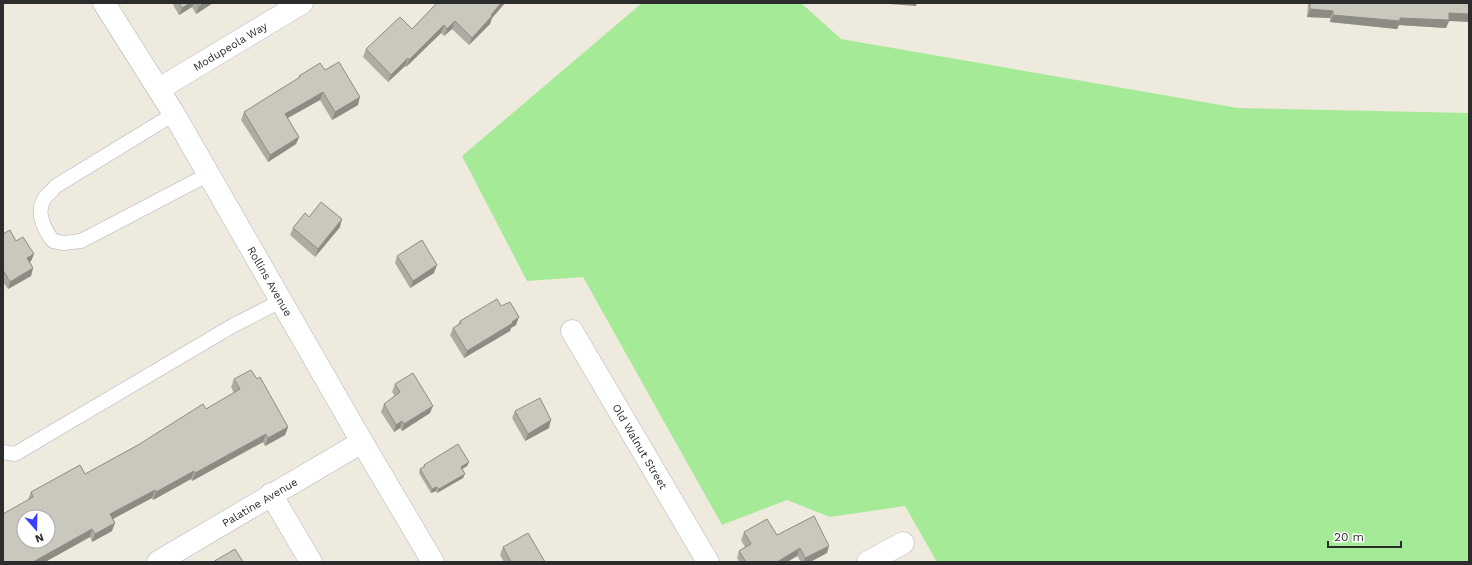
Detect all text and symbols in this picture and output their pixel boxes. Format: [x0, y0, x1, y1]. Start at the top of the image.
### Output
street label: Modupeola Way [191, 19, 270, 73]
street label: Rollins Avenue [245, 244, 295, 318]
street label: Old Walnut Street [610, 401, 670, 492]
street label: Palatine Avenue [220, 475, 300, 529]
north arrow [16, 509, 56, 549]
scale bar [1328, 523, 1401, 549]
text: N [33, 530, 45, 545]
text: 20 m [1334, 530, 1364, 544]

